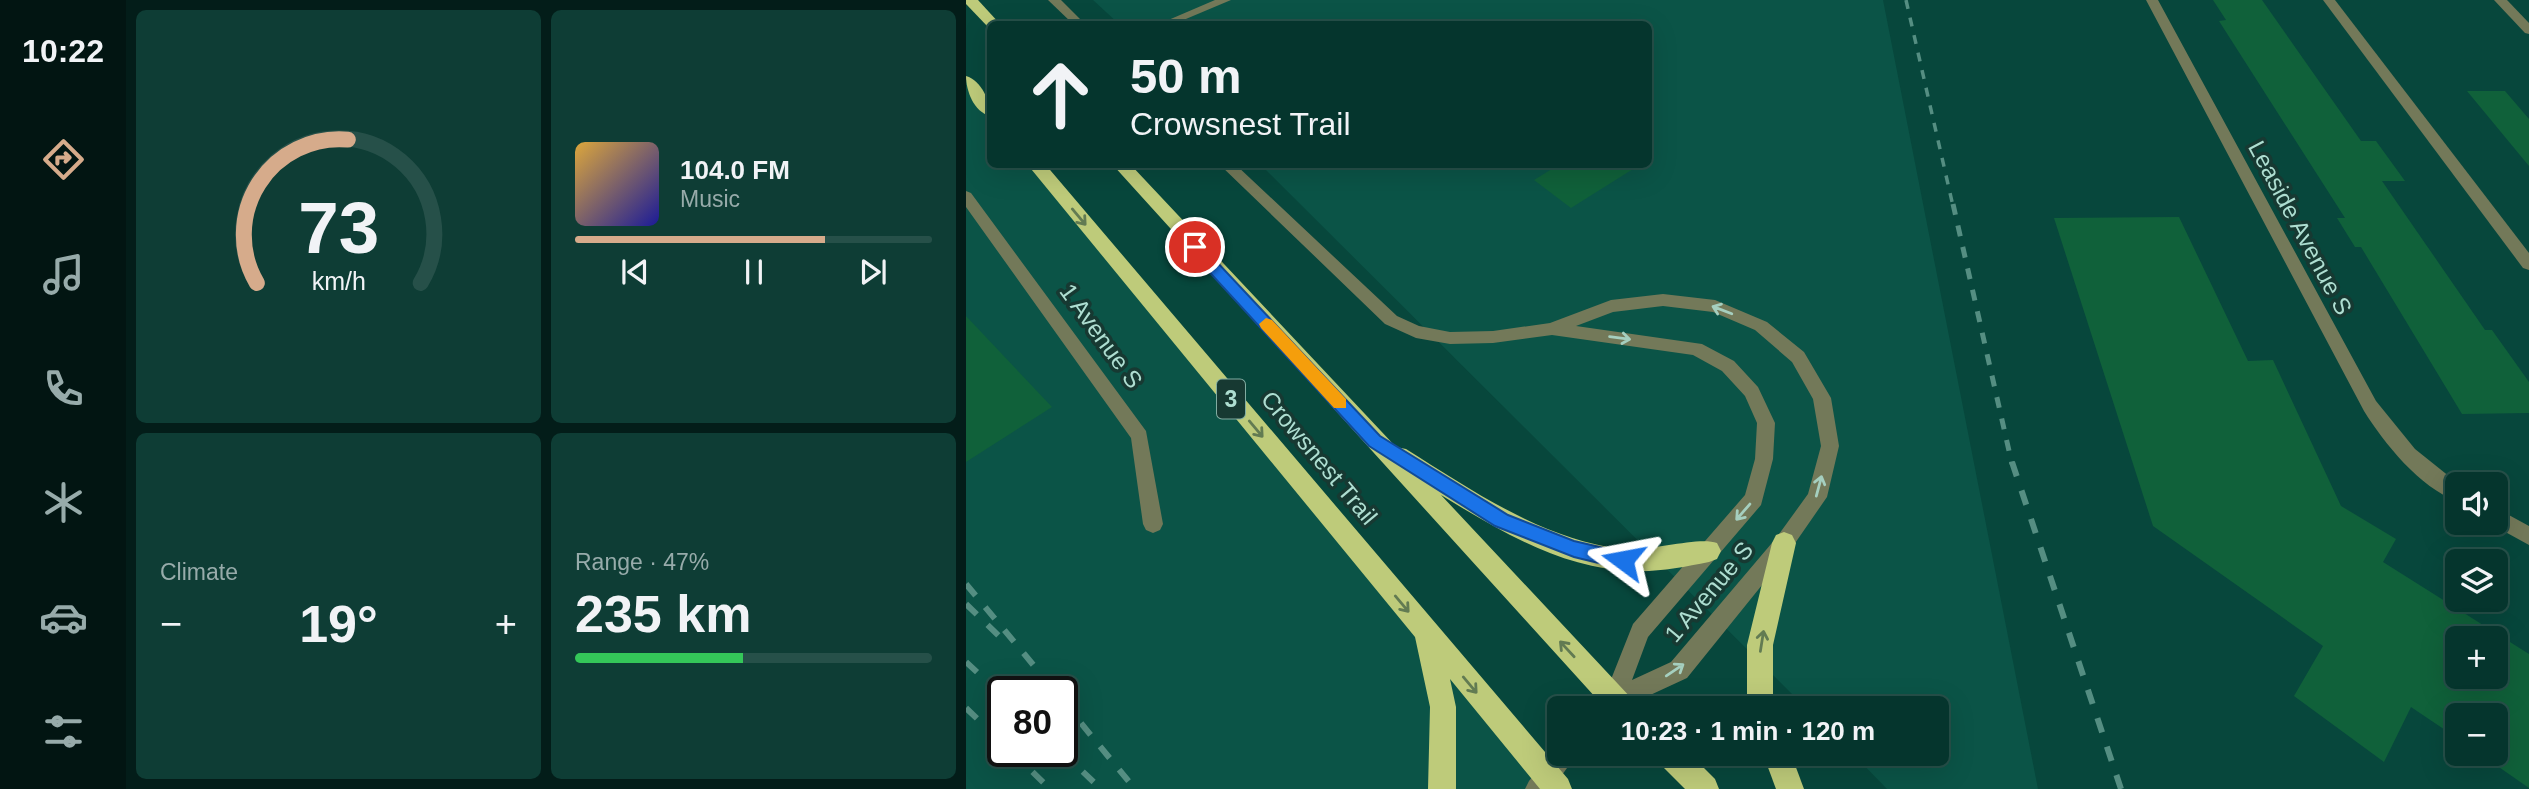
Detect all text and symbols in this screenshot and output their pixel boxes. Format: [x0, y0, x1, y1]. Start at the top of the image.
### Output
text: 10:22 [22, 33, 104, 69]
icon: ahead [1015, 49, 1106, 140]
text: 50 m [1130, 49, 1242, 103]
text: Crowsnest Trail [1130, 106, 1351, 142]
icon: directions [39, 135, 88, 184]
street label: Leaside Avenue S [2243, 136, 2358, 319]
text: 104.0 FM [680, 155, 790, 185]
text: Music [680, 186, 740, 212]
text: 73 [298, 187, 379, 268]
one-way arrow [1071, 207, 1087, 225]
pin [1165, 217, 1225, 277]
icon: arrive [1176, 228, 1214, 266]
icon: music [39, 250, 88, 299]
icon: previous [616, 253, 654, 291]
icon: pause [735, 253, 773, 291]
icon: next [854, 253, 892, 291]
text: km/h [311, 267, 366, 295]
street label: 1 Avenue S [1055, 278, 1148, 393]
one-way arrow [1712, 303, 1734, 315]
one-way arrow [1608, 332, 1631, 345]
icon: phone [39, 364, 88, 413]
road number: 3 [1217, 380, 1245, 418]
street label: Crowsnest Trail [1256, 386, 1383, 530]
one-way arrow [1248, 420, 1264, 438]
map controls [2445, 472, 2508, 766]
button: sound [2445, 472, 2508, 535]
one-way arrow [1814, 475, 1827, 497]
icon: climate [39, 478, 88, 527]
one-way arrow [1735, 503, 1751, 521]
position arrow [1586, 523, 1660, 597]
street label: 1 Avenue S [1659, 536, 1758, 647]
text: Range · 47% [575, 549, 709, 575]
button: layers [2445, 549, 2508, 612]
text: Climate [160, 559, 238, 585]
text: 235 km [575, 585, 751, 643]
icon: car [39, 593, 88, 642]
one-way arrow [1394, 594, 1410, 612]
text: 19° [299, 595, 378, 653]
text: − [160, 603, 182, 645]
text: + [495, 603, 517, 645]
button: + [2445, 626, 2508, 689]
one-way arrow [1756, 630, 1769, 653]
one-way arrow [1559, 641, 1576, 658]
one-way arrow [1665, 662, 1684, 677]
speed limit sign: 80 [987, 676, 1078, 767]
one-way arrow [1462, 676, 1478, 694]
button: − [2445, 703, 2508, 766]
icon: filters [39, 707, 88, 756]
text: 10:23 · 1 min · 120 m [1621, 716, 1875, 746]

